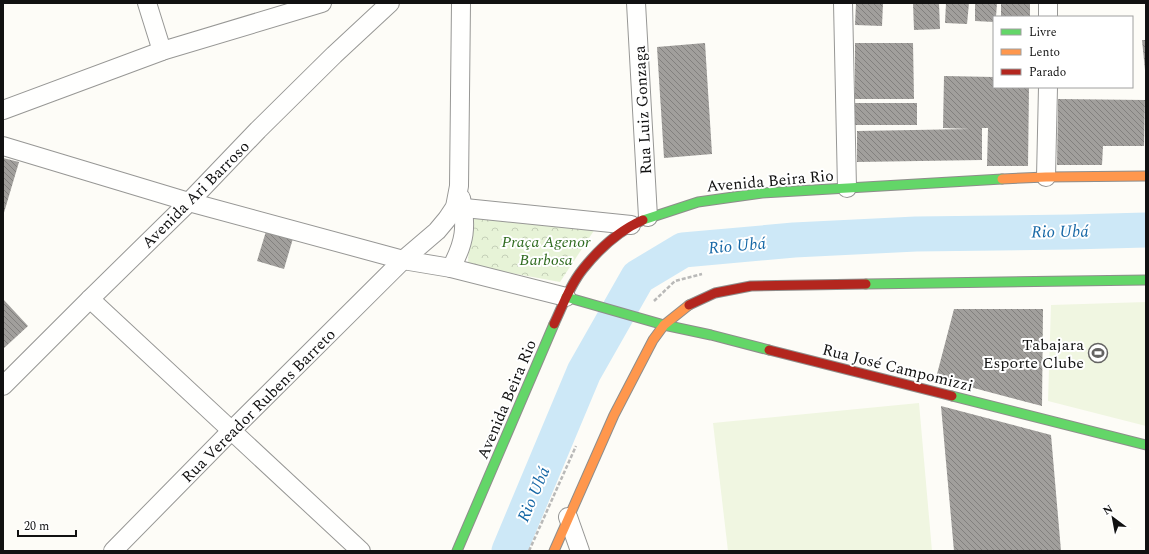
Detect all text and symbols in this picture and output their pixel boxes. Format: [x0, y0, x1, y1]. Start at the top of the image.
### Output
legend [993, 16, 1133, 88]
text: Livre [1029, 23, 1057, 42]
text: Lento [1029, 43, 1060, 62]
street label: Rua Luiz Gonzaga [628, 45, 658, 175]
text: Parado [1029, 63, 1066, 82]
street label: Avenida Ari Barroso [136, 135, 255, 254]
street label: Avenida Beira Rio [705, 163, 835, 199]
water label: Rio Ubá [1031, 218, 1089, 246]
park label: Praça Agenor Barbosa [501, 230, 591, 272]
water label: Rio Ubá [707, 230, 767, 261]
street label: Rua Vereador Rubens Barreto [176, 323, 341, 488]
place label: Tabajara Esporte Clube [983, 333, 1084, 375]
street label: Avenida Beira Rio [471, 336, 543, 463]
street label: Rua José Campomizzi [820, 338, 976, 398]
sports icon: Tabajara Esporte Clube [1087, 342, 1109, 364]
water label: Rio Ubá [511, 462, 557, 526]
north arrow [1093, 498, 1133, 538]
text: N [1100, 500, 1116, 520]
scale bar [18, 512, 76, 538]
text: 20 m [24, 517, 49, 536]

